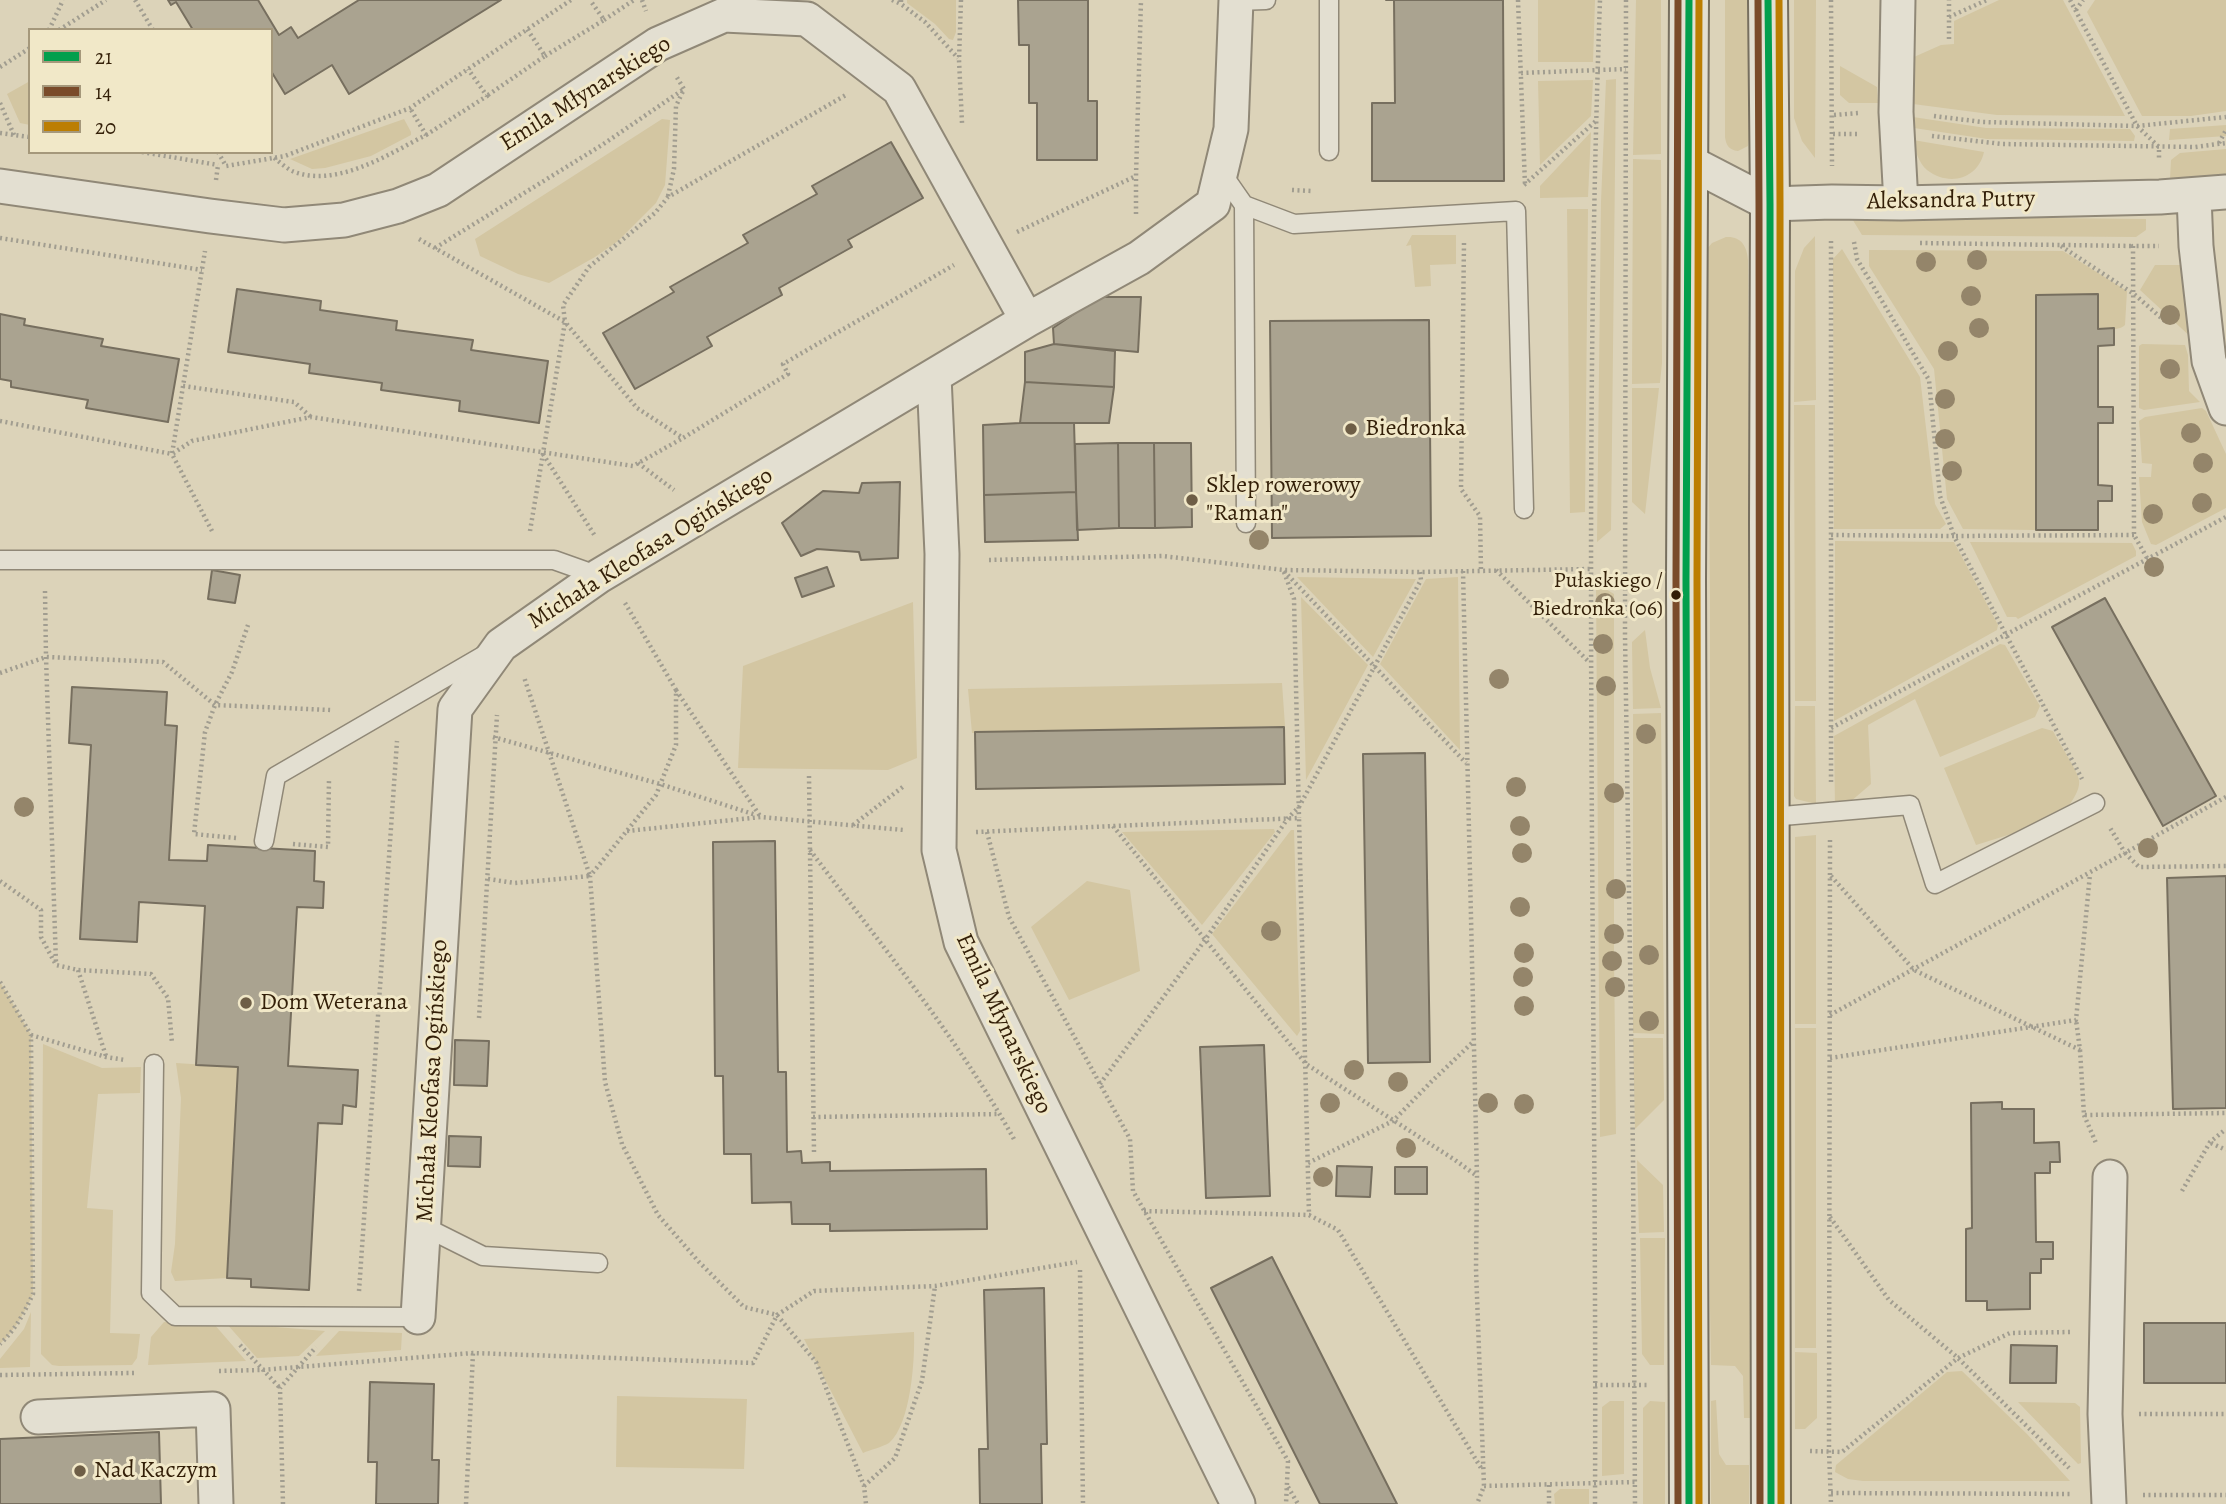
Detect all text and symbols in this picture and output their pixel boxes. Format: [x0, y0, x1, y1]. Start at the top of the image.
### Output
legend [28, 28, 273, 154]
street label: Emila Młynarskiego [495, 30, 677, 158]
text: 21 [95, 43, 112, 71]
text: 14 [95, 78, 112, 106]
text: 20 [95, 113, 116, 141]
street label: Aleksandra Putry [1867, 185, 2035, 217]
place label: Biedronka [1365, 415, 1466, 443]
marker: Biedronka [1343, 421, 1359, 437]
street label: Michała Kleofasa Ogińskiego [523, 462, 779, 636]
place label: Sklep rowerowy "Raman" [1206, 472, 1360, 528]
marker: Sklep rowerowy "Raman" [1184, 492, 1200, 508]
place label: Pułaskiego / Biedronka (06) [1532, 569, 1663, 620]
marker: Pułaskiego / Biedronka (06) [1669, 588, 1683, 602]
street label: Emila Młynarskiego [949, 929, 1057, 1119]
street label: Michała Kleofasa Ogińskiego [411, 939, 455, 1223]
place label: Dom Weterana [260, 989, 408, 1017]
marker: Dom Weterana [238, 995, 254, 1011]
place label: Nad Kaczym [94, 1457, 218, 1485]
marker: Nad Kaczym [72, 1463, 88, 1479]

